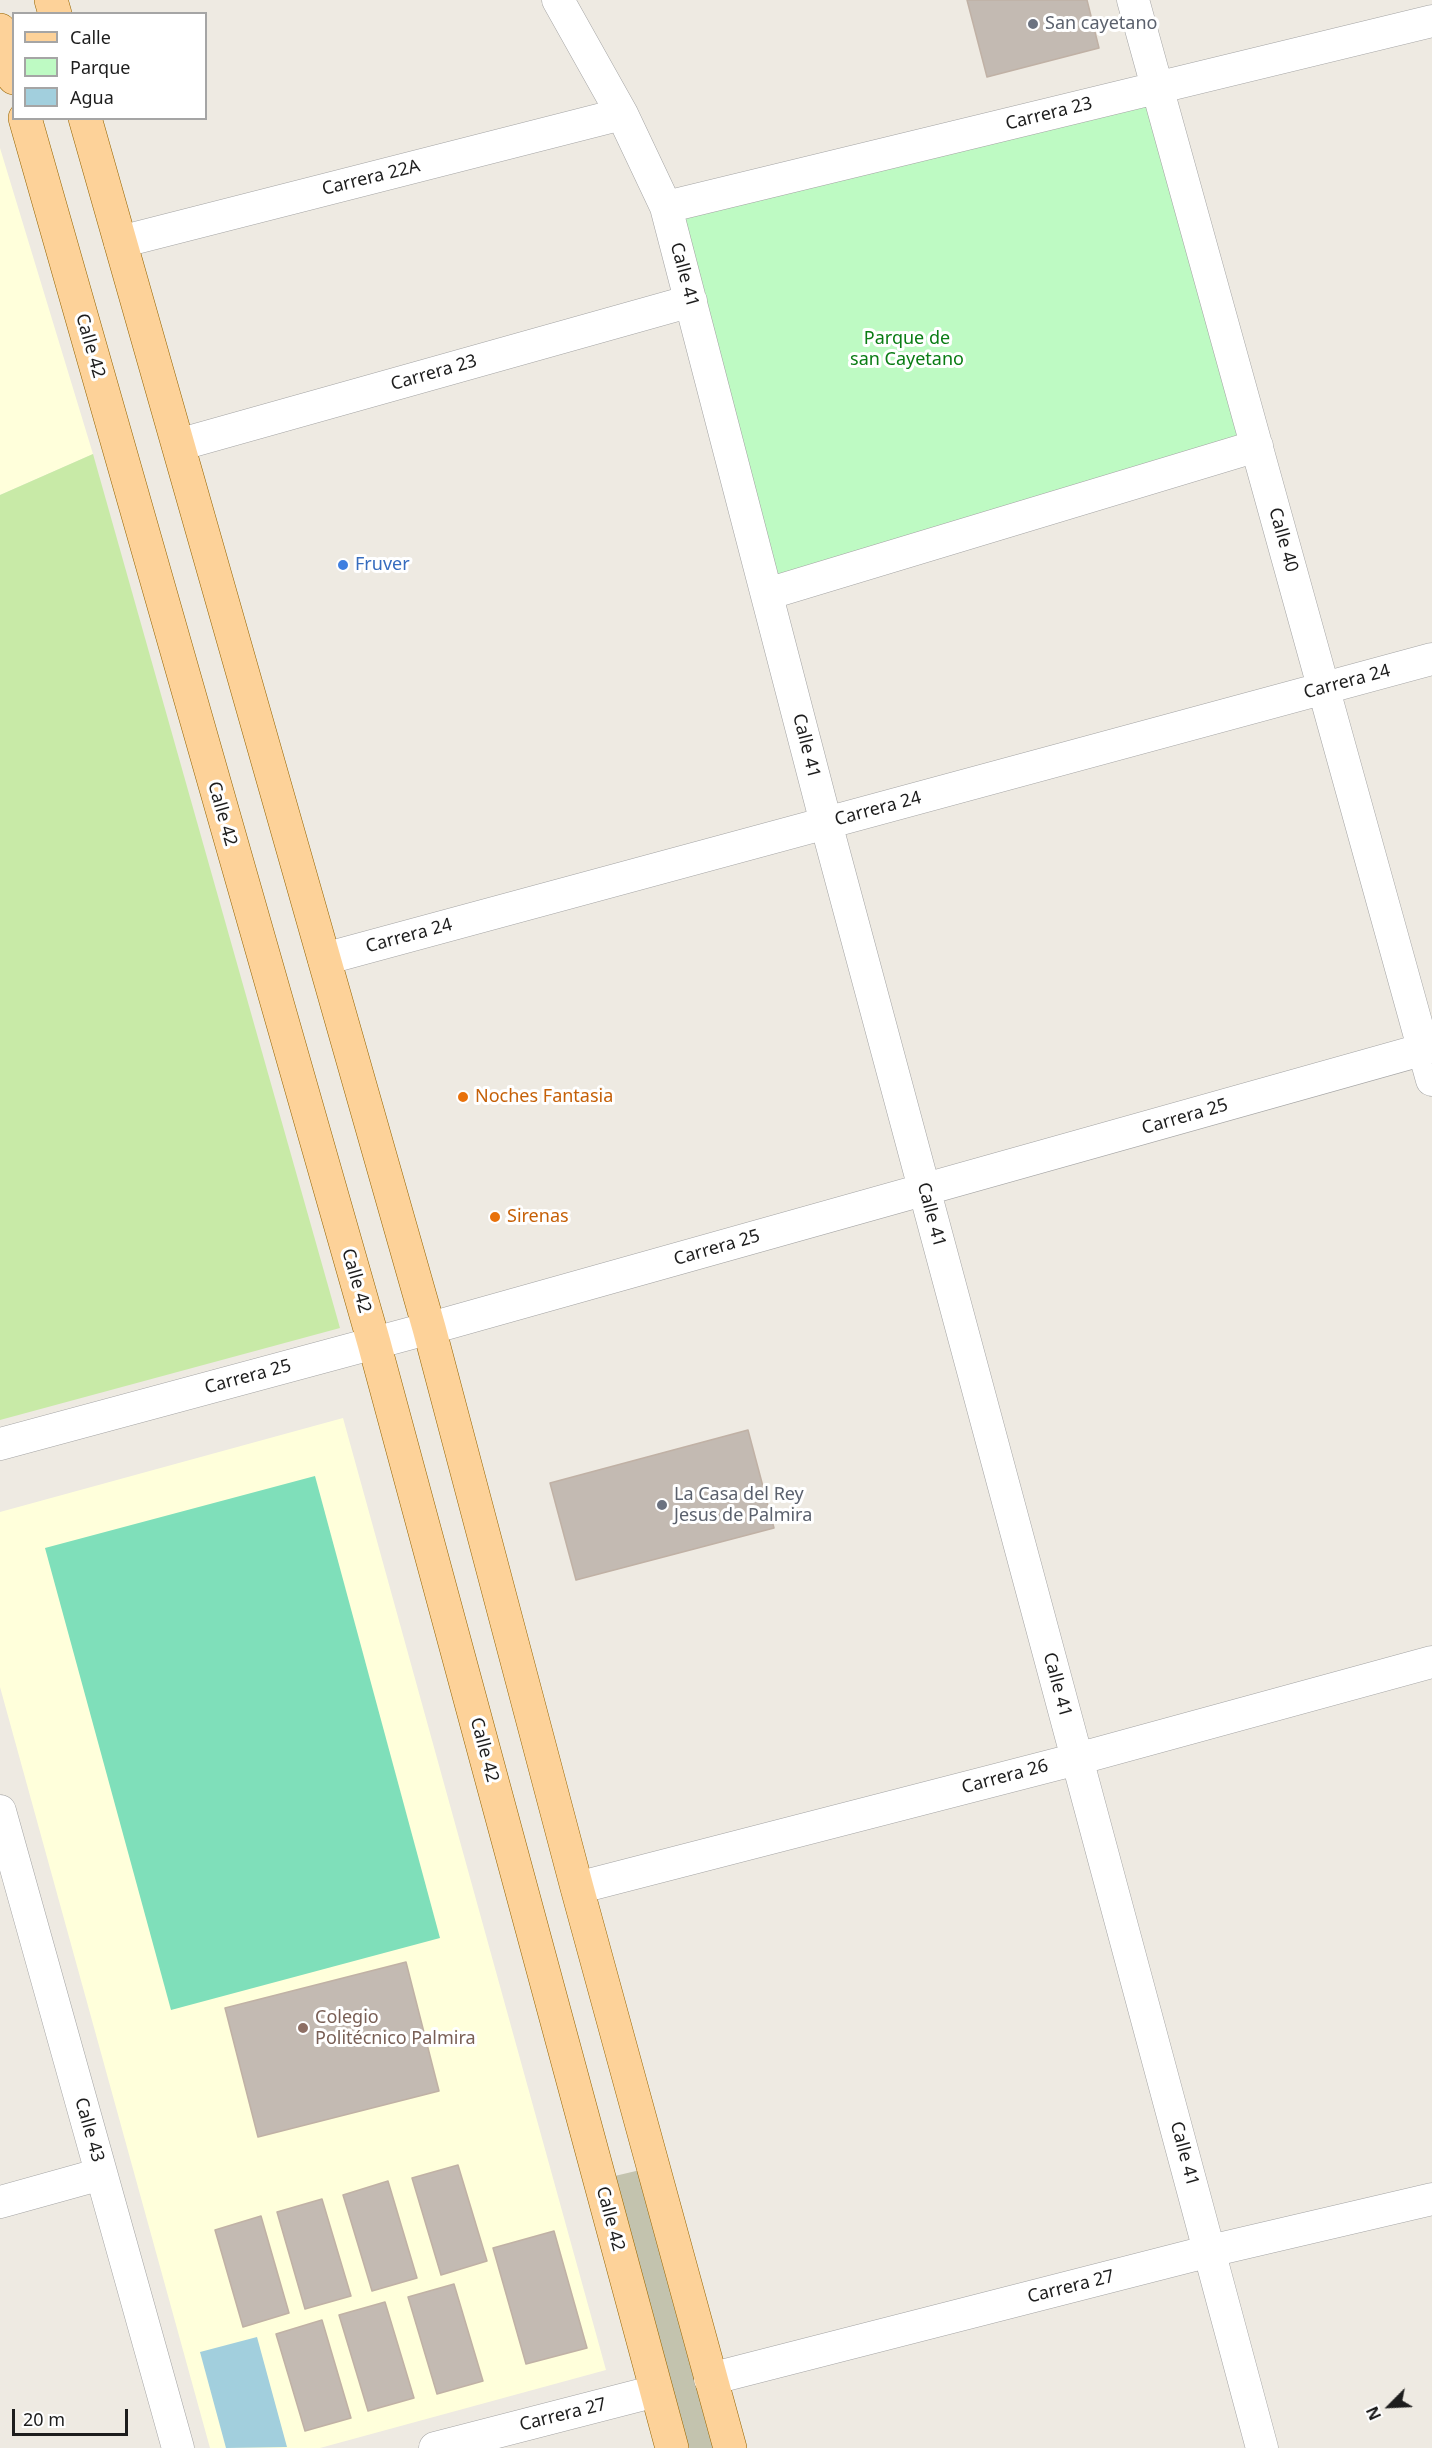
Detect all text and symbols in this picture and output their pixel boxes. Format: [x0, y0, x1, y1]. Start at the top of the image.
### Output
legend [12, 12, 207, 120]
place label: San cayetano [1045, 13, 1157, 35]
marker: San cayetano [1026, 17, 1040, 31]
text: Calle [70, 25, 111, 49]
text: Parque [70, 55, 130, 79]
text: Agua [70, 85, 114, 109]
street label: Carrera 23 [1003, 93, 1095, 135]
street label: Carrera 22A [320, 155, 422, 201]
street label: Calle 41 [665, 240, 703, 310]
street label: Calle 42 [70, 311, 110, 381]
park label: Parque de san Cayetano [850, 328, 964, 370]
street label: Carrera 23 [388, 350, 480, 396]
street label: Calle 40 [1263, 505, 1303, 575]
place label: Fruver [355, 554, 410, 576]
marker: Fruver [336, 558, 350, 572]
street label: Carrera 24 [1301, 660, 1393, 704]
street label: Calle 41 [788, 711, 824, 781]
street label: Calle 42 [202, 779, 242, 849]
street label: Carrera 24 [832, 787, 924, 831]
street label: Carrera 24 [363, 914, 455, 958]
place label: Noches Fantasia [475, 1086, 613, 1108]
marker: Noches Fantasia [456, 1090, 470, 1104]
street label: Carrera 25 [1139, 1094, 1231, 1140]
street label: Calle 41 [912, 1180, 950, 1250]
place label: Sirenas [507, 1206, 569, 1228]
marker: Sirenas [488, 1210, 502, 1224]
street label: Carrera 25 [671, 1225, 763, 1271]
street label: Calle 42 [336, 1246, 376, 1316]
street label: Carrera 25 [202, 1355, 294, 1399]
place label: La Casa del Rey Jesus de Palmira [674, 1484, 812, 1526]
marker: La Casa del Rey Jesus de Palmira [655, 1498, 669, 1512]
street label: Calle 41 [1038, 1650, 1076, 1720]
street label: Calle 42 [465, 1715, 503, 1785]
street label: Carrera 26 [959, 1755, 1051, 1799]
place label: Colegio Politécnico Palmira [315, 2007, 476, 2050]
marker: Colegio Politécnico Palmira [296, 2021, 310, 2035]
street label: Calle 43 [69, 2095, 109, 2165]
street label: Calle 41 [1165, 2119, 1203, 2189]
street label: Calle 42 [591, 2184, 629, 2254]
street label: Carrera 27 [1025, 2266, 1117, 2308]
north arrow [1360, 2376, 1420, 2436]
street label: Carrera 27 [517, 2394, 609, 2436]
scale bar [15, 2397, 130, 2435]
text: N [1361, 2403, 1386, 2424]
text: 20 m [23, 2407, 65, 2431]

